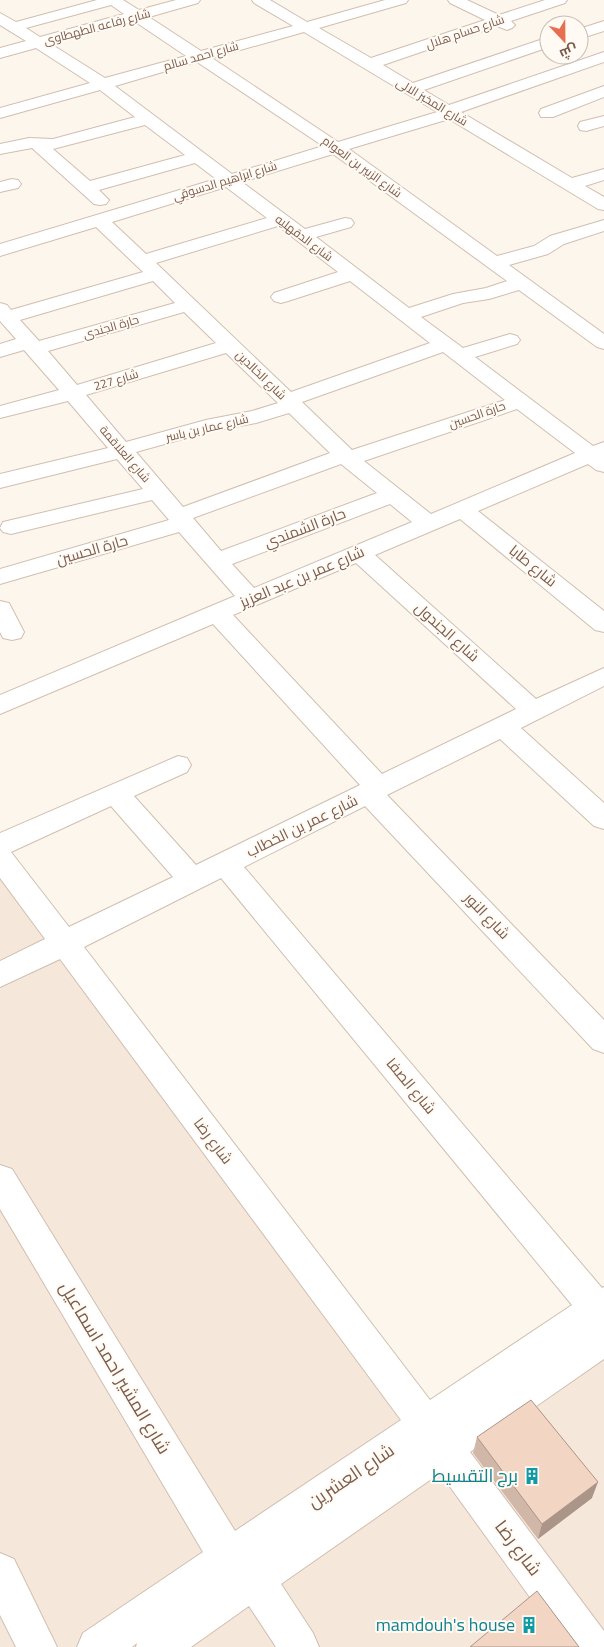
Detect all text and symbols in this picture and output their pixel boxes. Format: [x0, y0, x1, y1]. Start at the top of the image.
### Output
street label: شارع رفاعه الطهطاوى [41, 3, 152, 50]
street label: شارع حسام هلال [423, 9, 507, 54]
north arrow [539, 15, 589, 65]
street label: شارع احمد سالم [161, 36, 241, 75]
text: ش [557, 39, 581, 66]
street label: شارع المخبز الالى [393, 73, 472, 131]
street label: شارع الزبير بن العوام [318, 131, 406, 202]
street label: شارع ابراهيم الدسوقي [170, 156, 280, 206]
street label: شارع الدقهليه [271, 209, 337, 266]
street label: حارة الجندى [81, 309, 141, 344]
street label: شارع الخالدين [232, 345, 291, 404]
street label: شارع 227 [91, 364, 141, 395]
street label: حارة الحسين [446, 396, 508, 433]
street label: شارع عمار بن ياسر [162, 409, 250, 447]
street label: شارع العلاقمة [95, 421, 156, 487]
street label: حارة الشمندي [261, 501, 349, 555]
street label: حارة الحسين [53, 528, 130, 571]
street label: شارع طابا [504, 539, 562, 592]
street label: شارع عمر بن عبد العزيز [235, 540, 368, 614]
street label: شارع الجندول [410, 596, 485, 667]
street label: شارع عمر بن الخطاب [242, 789, 362, 863]
street label: شارع النور [458, 886, 516, 944]
street label: شارع الصفا [381, 1052, 442, 1119]
street label: شارع رضا [188, 1113, 239, 1169]
street label: شارع المشير احمد اسماعيل [53, 1276, 178, 1459]
street label: شارع العشرين [302, 1437, 400, 1515]
place label: برج التقسيط [432, 1462, 518, 1489]
building icon: برج التقسيط [522, 1466, 542, 1486]
street label: شارع رضا [488, 1514, 548, 1581]
place label: mamdouh's house [376, 1611, 515, 1638]
building icon: mamdouh's house [519, 1615, 539, 1635]

